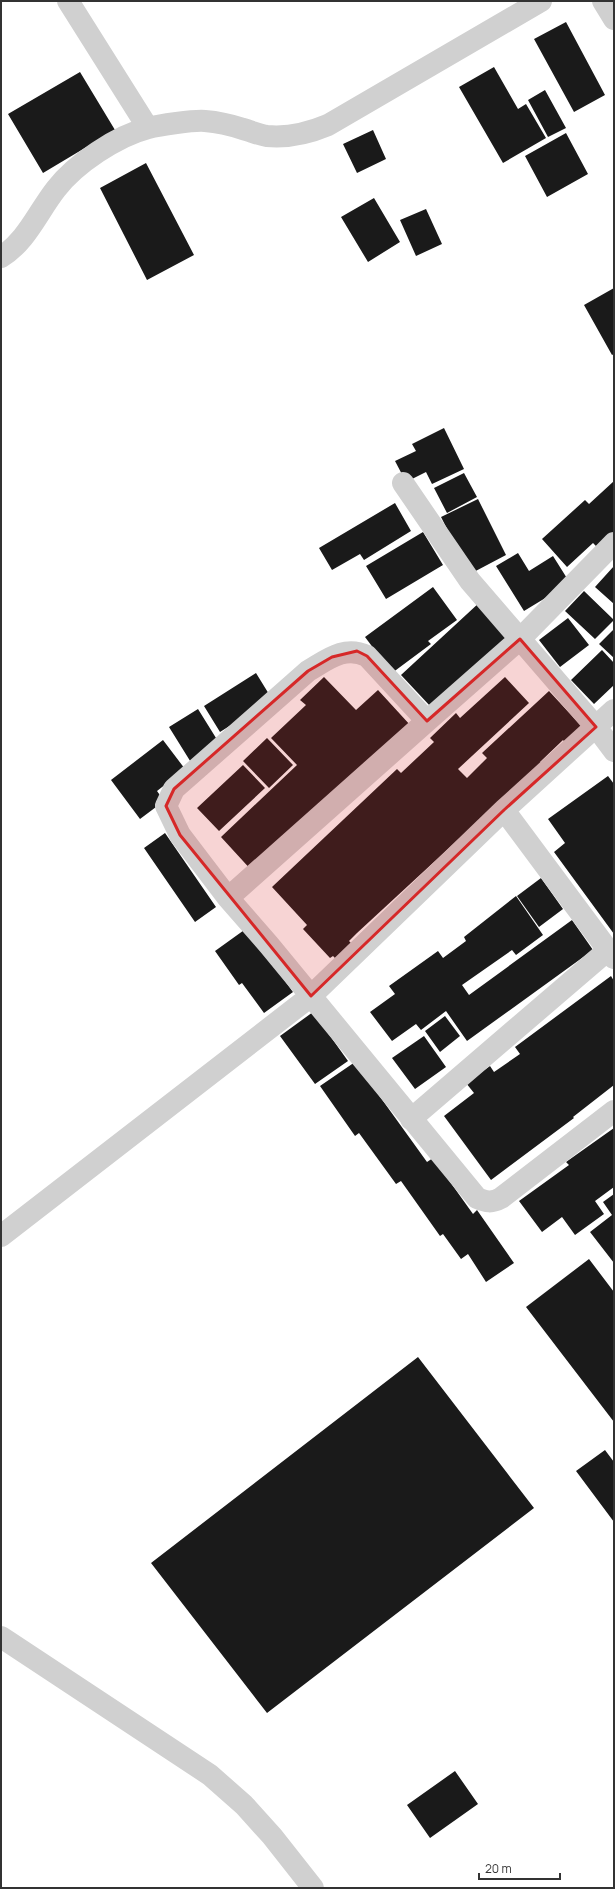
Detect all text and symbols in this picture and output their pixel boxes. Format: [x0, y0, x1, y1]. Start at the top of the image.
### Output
scale bar [479, 1855, 560, 1881]
text: 20 m [485, 1860, 512, 1877]

